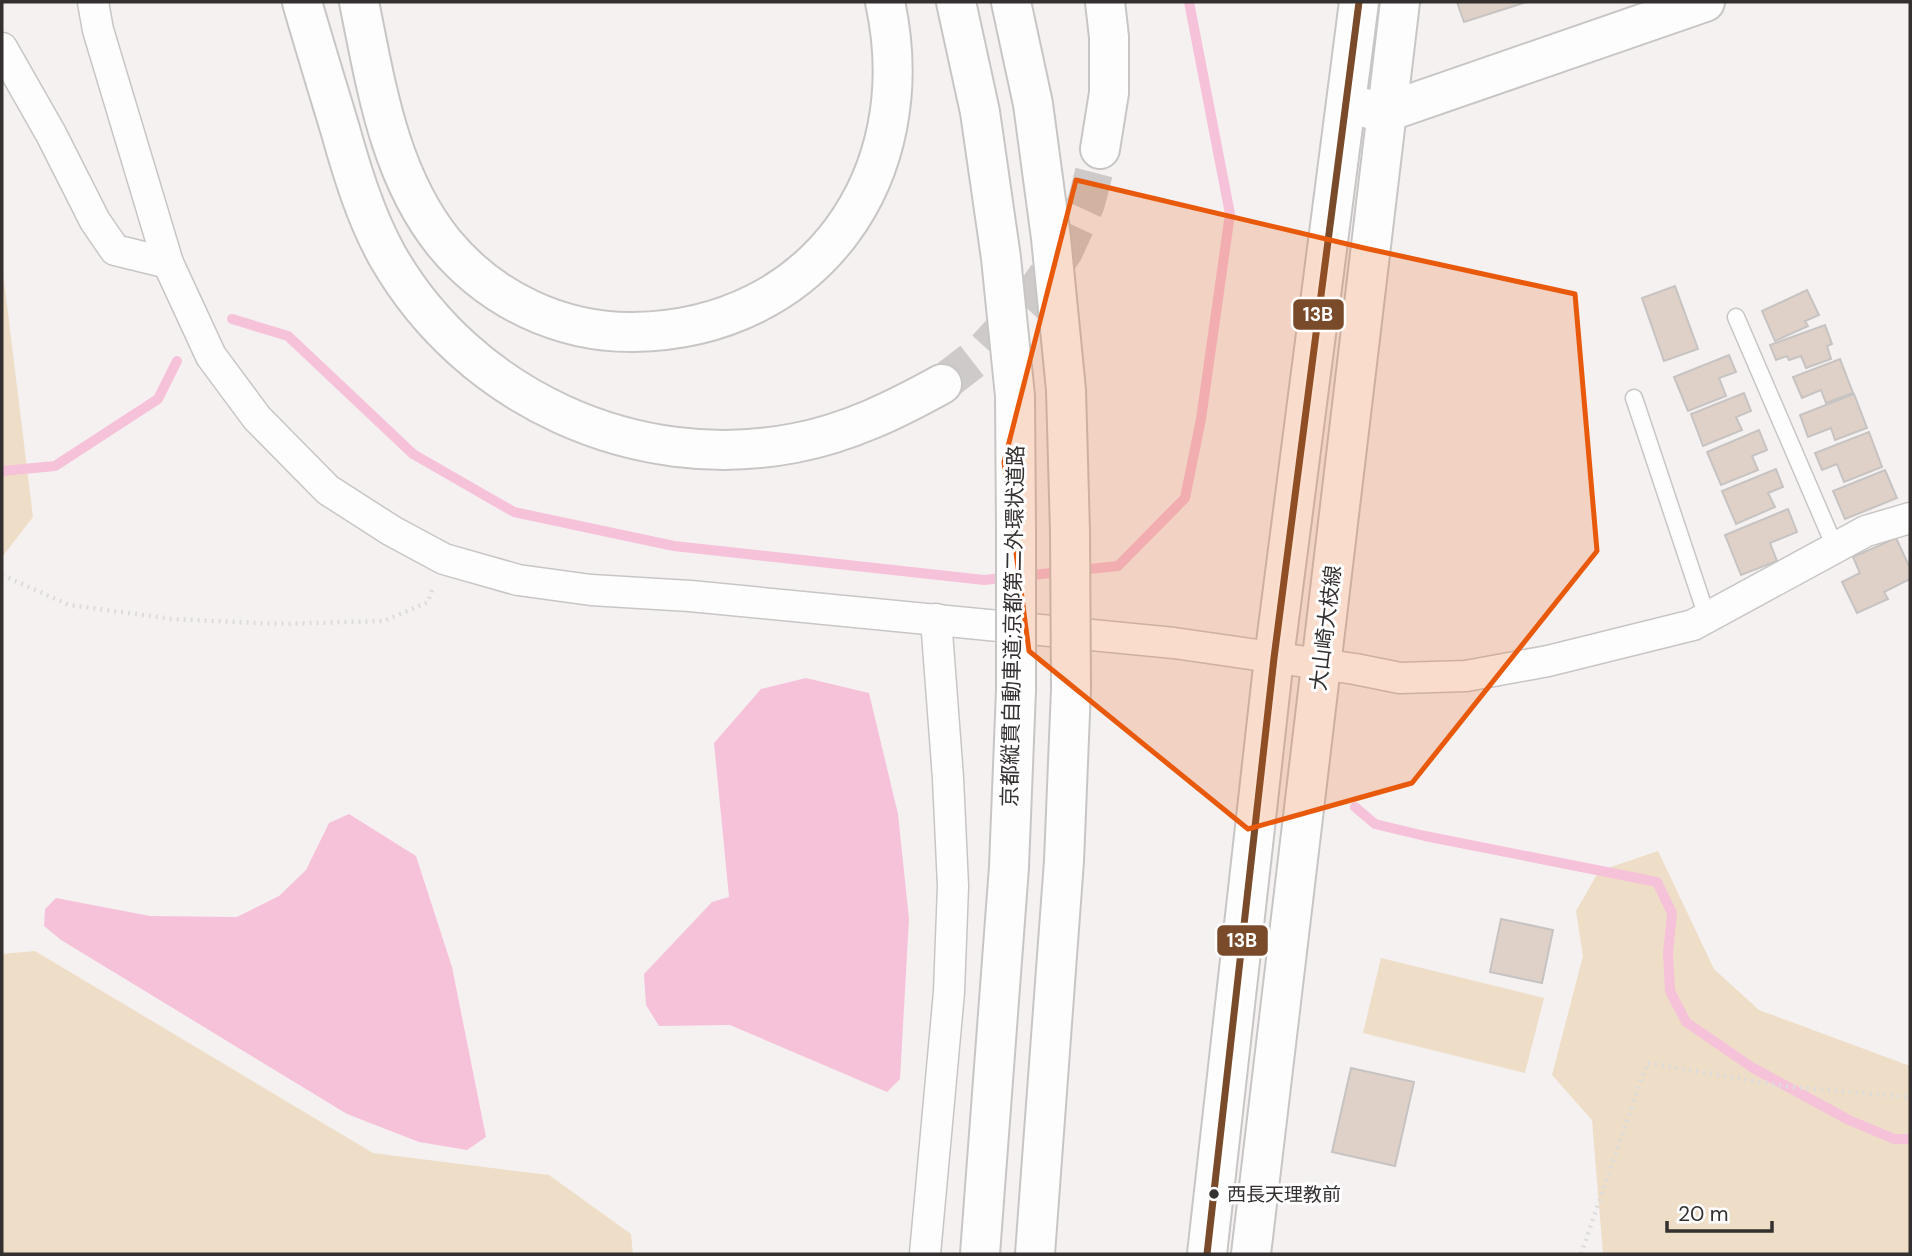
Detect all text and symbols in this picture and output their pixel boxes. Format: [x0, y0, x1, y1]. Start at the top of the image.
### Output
line badge: 13B [1292, 298, 1345, 331]
text: 13B [1303, 302, 1333, 327]
street label: 京都縦貫自動車道;京都第二外環状道路 [996, 445, 1030, 807]
street label: 大山崎大枝線 [1304, 564, 1348, 692]
line badge: 13B [1216, 924, 1269, 957]
text: 13B [1227, 928, 1257, 953]
place label: 西長天理教前 [1227, 1182, 1341, 1207]
marker: 西長天理教前 [1207, 1187, 1221, 1201]
scale bar [1667, 1190, 1772, 1234]
text: 20 m [1678, 1200, 1729, 1228]

